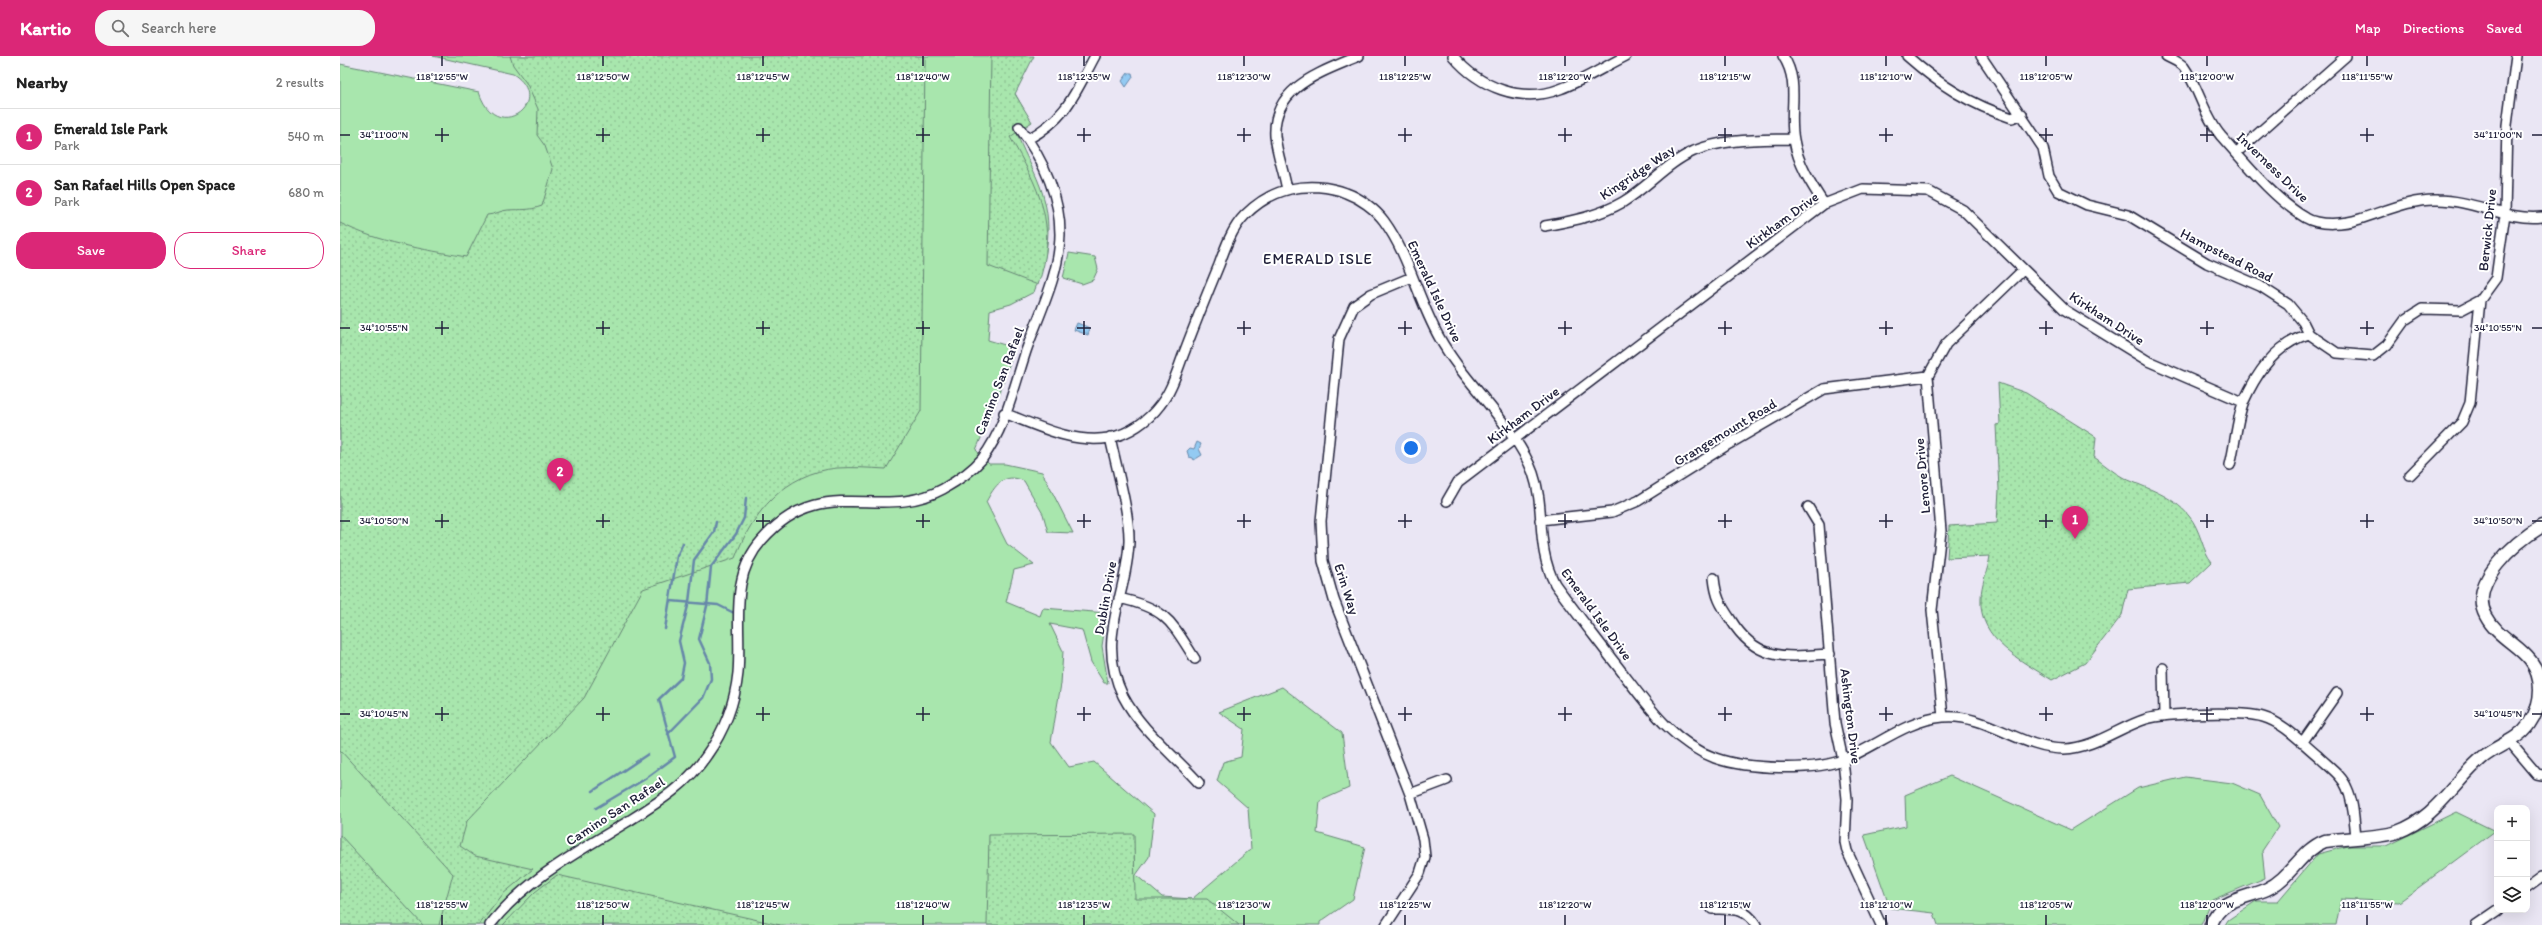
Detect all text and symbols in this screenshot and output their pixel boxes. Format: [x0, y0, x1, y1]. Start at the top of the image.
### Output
search box [95, 10, 375, 46]
text: Kartio [20, 17, 71, 40]
icon: search [109, 17, 131, 39]
text: Search here [141, 19, 216, 37]
text: Map [2355, 20, 2381, 37]
text: Directions [2403, 20, 2464, 37]
text: Saved [2486, 20, 2522, 37]
text: 118°12'55"W [416, 70, 469, 83]
text: 118°12'50"W [576, 70, 630, 83]
text: 118°12'45"W [737, 70, 790, 83]
text: 118°12'40"W [896, 70, 950, 83]
text: 118°12'35"W [1058, 70, 1111, 83]
text: 118°12'30"W [1217, 70, 1271, 83]
text: 118°12'25"W [1379, 70, 1432, 83]
text: 118°12'20"W [1538, 70, 1592, 83]
text: 118°12'15"W [1699, 70, 1751, 83]
text: 118°12'10"W [1860, 70, 1913, 83]
text: 118°12'05"W [2019, 70, 2073, 83]
text: 118°12'00"W [2180, 70, 2234, 83]
text: 118°11'55"W [2341, 70, 2393, 83]
text: Nearby [16, 72, 68, 92]
text: 2 results [276, 75, 324, 90]
text: Emerald Isle Park [54, 120, 168, 138]
text: 34°11'00"N [360, 128, 408, 141]
text: 34°11'00"N [2474, 128, 2522, 141]
text: 1 [26, 129, 32, 144]
text: 540 m [287, 129, 324, 144]
street label: Inverness Drive [2233, 129, 2312, 206]
text: Park [54, 138, 80, 153]
street label: Kingridge Way [1597, 141, 1678, 204]
text: San Rafael Hills Open Space [54, 176, 235, 194]
text: 2 [26, 185, 32, 200]
text: 680 m [288, 185, 324, 200]
street label: Kirkham Drive [1743, 188, 1822, 252]
street label: Berwick Drive [2475, 188, 2500, 272]
text: Park [54, 194, 80, 209]
street label: Hampstead Road [2178, 225, 2276, 286]
button: Save [16, 232, 166, 269]
button: Share [174, 232, 324, 269]
street label: Emerald Isle Drive [1404, 238, 1466, 345]
district label: EMERALD ISLE [1263, 250, 1373, 268]
street label: Kirkham Drive [2066, 288, 2148, 349]
text: 34°10'55"N [360, 321, 408, 334]
text: 34°10'55"N [2474, 321, 2522, 334]
street label: Camino San Rafael [971, 325, 1028, 438]
street label: Kirkham Drive [1484, 383, 1563, 448]
street label: Grangemount Road [1671, 395, 1780, 470]
street label: Lenore Drive [1911, 437, 1934, 514]
your location [1401, 438, 1421, 458]
pin: 2 [547, 458, 573, 491]
pin: 1 [2062, 506, 2088, 539]
text: 34°10'50"N [360, 514, 409, 527]
text: 34°10'50"N [2474, 514, 2523, 527]
street label: Dublin Drive [1091, 560, 1120, 636]
street label: Erin Way [1330, 561, 1363, 617]
street label: Emerald Isle Drive [1557, 565, 1636, 664]
street label: Ashington Drive [1836, 667, 1865, 765]
text: 34°10'45"N [360, 707, 409, 720]
text: 34°10'45"N [2474, 707, 2523, 720]
street label: Camino San Rafael [563, 773, 668, 850]
map controls [2494, 805, 2530, 913]
button: + [2494, 805, 2530, 841]
button: − [2494, 841, 2530, 877]
button: layers [2494, 877, 2530, 913]
text: 118°12'55"W [416, 898, 469, 911]
text: 118°12'50"W [576, 898, 630, 911]
text: 118°12'45"W [737, 898, 790, 911]
text: 118°12'40"W [896, 898, 950, 911]
text: 118°12'35"W [1058, 898, 1111, 911]
text: 118°12'30"W [1217, 898, 1271, 911]
text: 118°12'25"W [1379, 898, 1432, 911]
text: 118°12'20"W [1538, 898, 1592, 911]
text: 118°12'15"W [1699, 898, 1751, 911]
text: 118°12'10"W [1860, 898, 1913, 911]
text: 118°12'05"W [2019, 898, 2073, 911]
text: 118°12'00"W [2180, 898, 2234, 911]
text: 118°11'55"W [2341, 898, 2393, 911]

